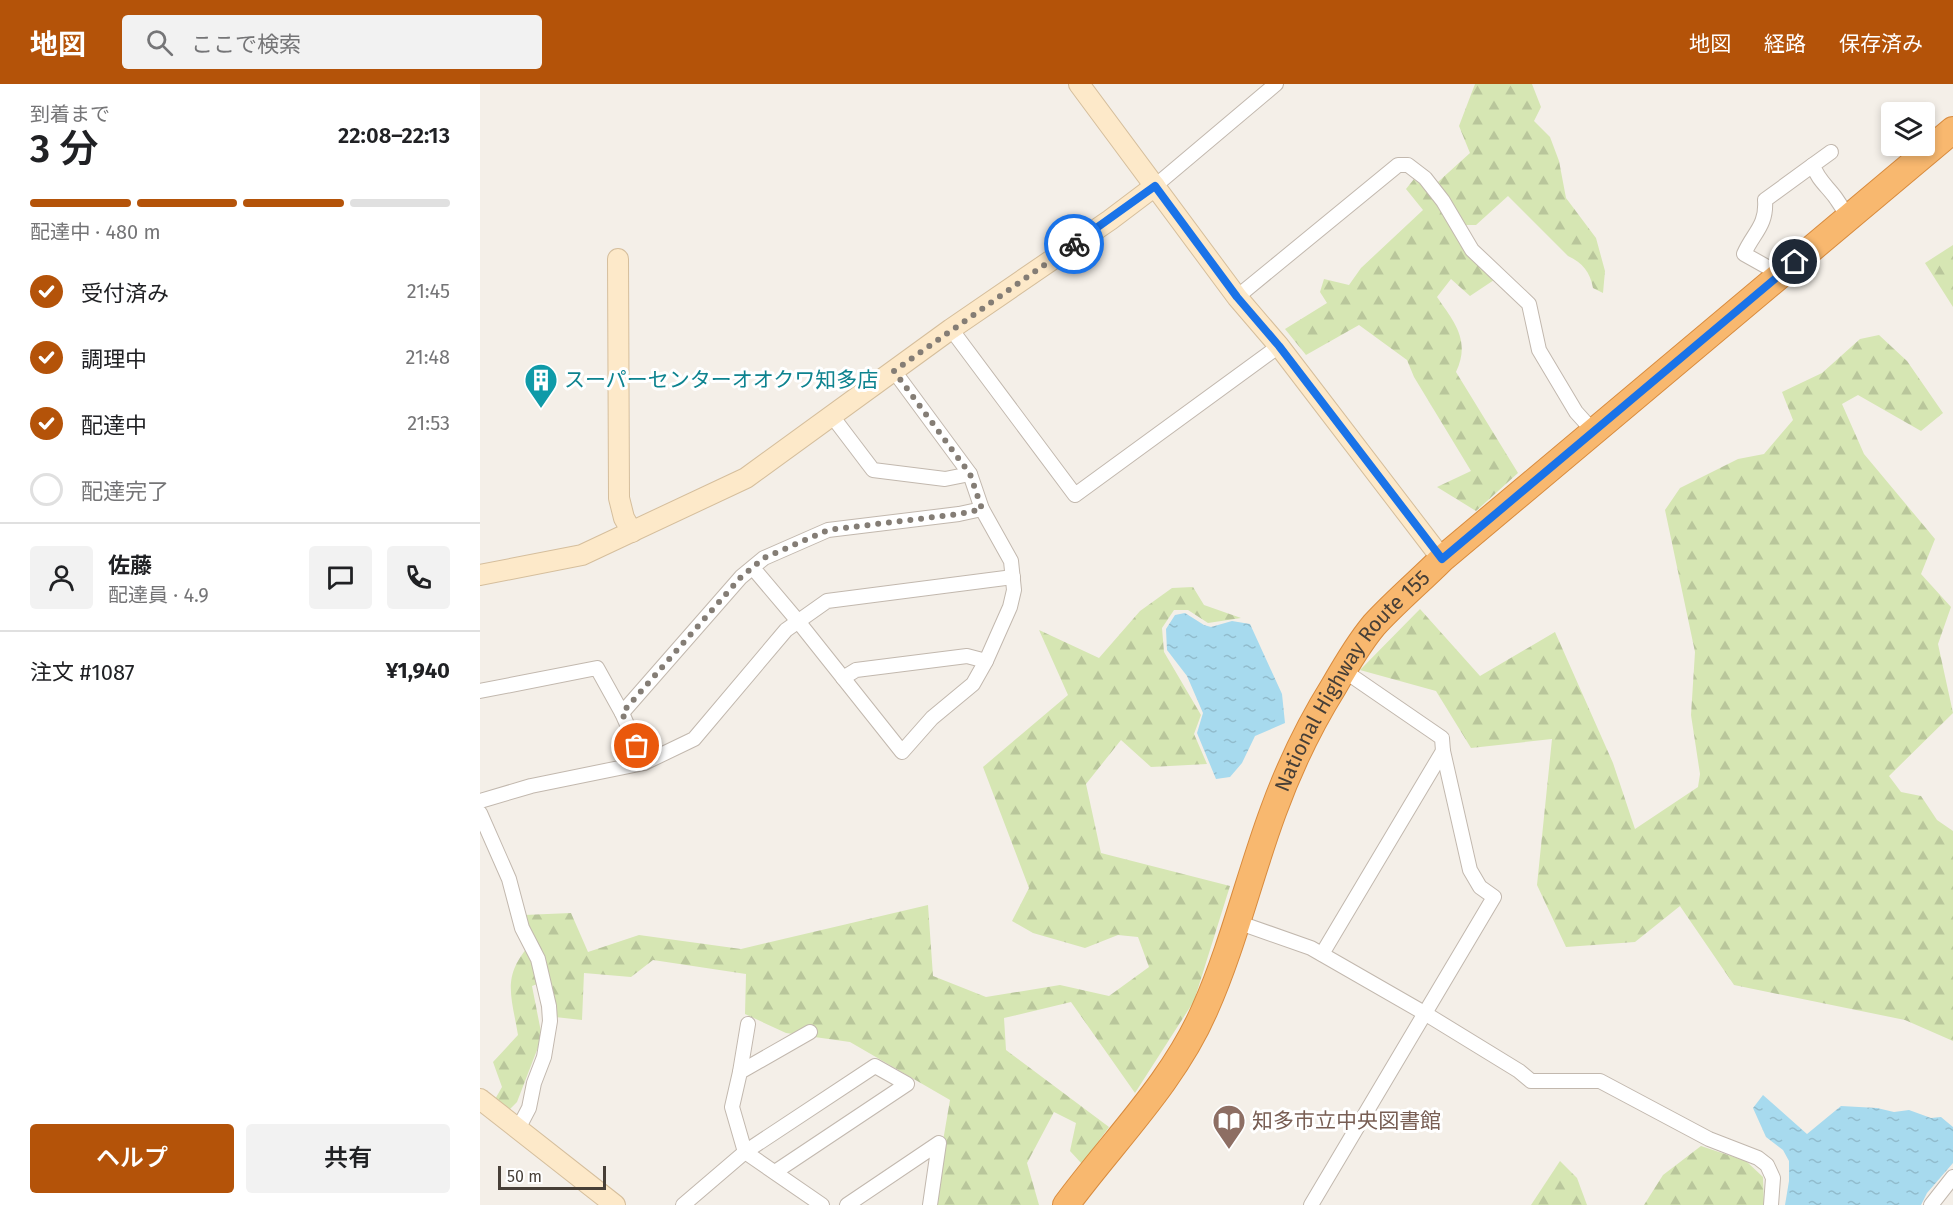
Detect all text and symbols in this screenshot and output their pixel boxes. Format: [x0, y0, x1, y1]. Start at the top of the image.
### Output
search box [122, 15, 542, 69]
icon: search [143, 26, 176, 59]
text: 地図 [30, 28, 86, 61]
text: ここで検索 [191, 31, 301, 58]
text: 地図 [1689, 31, 1731, 57]
text: 経路 [1764, 31, 1806, 57]
text: 保存済み [1839, 31, 1923, 57]
text: 到着まで [30, 102, 110, 126]
map controls [1881, 102, 1935, 156]
button: layers [1881, 102, 1935, 156]
text: 22:08–22:13 [338, 122, 450, 149]
text: 3 分 [30, 126, 99, 172]
courier [1044, 214, 1104, 274]
text: 配達中 · 480 m [30, 220, 161, 244]
icon: bike [1058, 228, 1091, 261]
pin [1769, 236, 1820, 287]
icon: home [1778, 245, 1811, 278]
icon: check [30, 275, 63, 308]
text: 21:45 [407, 279, 450, 303]
text: 受付済み [81, 280, 169, 307]
icon: check [30, 341, 63, 374]
text: 21:48 [406, 345, 450, 369]
text: 調理中 [81, 346, 147, 373]
building icon: スーパーセンターオオクワ知多店 [523, 362, 559, 409]
place label: スーパーセンターオオクワ知多店 [564, 367, 878, 393]
icon: check [30, 407, 63, 440]
text: 21:53 [407, 411, 450, 435]
text: 配達中 [81, 412, 147, 439]
text: 配達完了 [81, 478, 169, 505]
button: person [30, 546, 93, 609]
button: chat [309, 546, 372, 609]
button: phone [387, 546, 450, 609]
text: 佐藤 [108, 552, 152, 579]
street label: National Highway Route 155 [1269, 565, 1435, 796]
text: 配達員 · 4.9 [108, 583, 209, 607]
text: ¥1,940 [386, 657, 450, 684]
text: 注文 #1087 [30, 659, 135, 686]
pin [611, 720, 662, 771]
icon: bag [620, 729, 653, 762]
library icon: 知多市立中央図書館 [1211, 1103, 1247, 1150]
place label: 知多市立中央図書館 [1252, 1108, 1441, 1134]
button: ヘルプ [30, 1124, 234, 1193]
button: 共有 [246, 1124, 450, 1193]
scale bar [498, 1163, 606, 1190]
text: 50 m [507, 1167, 542, 1186]

